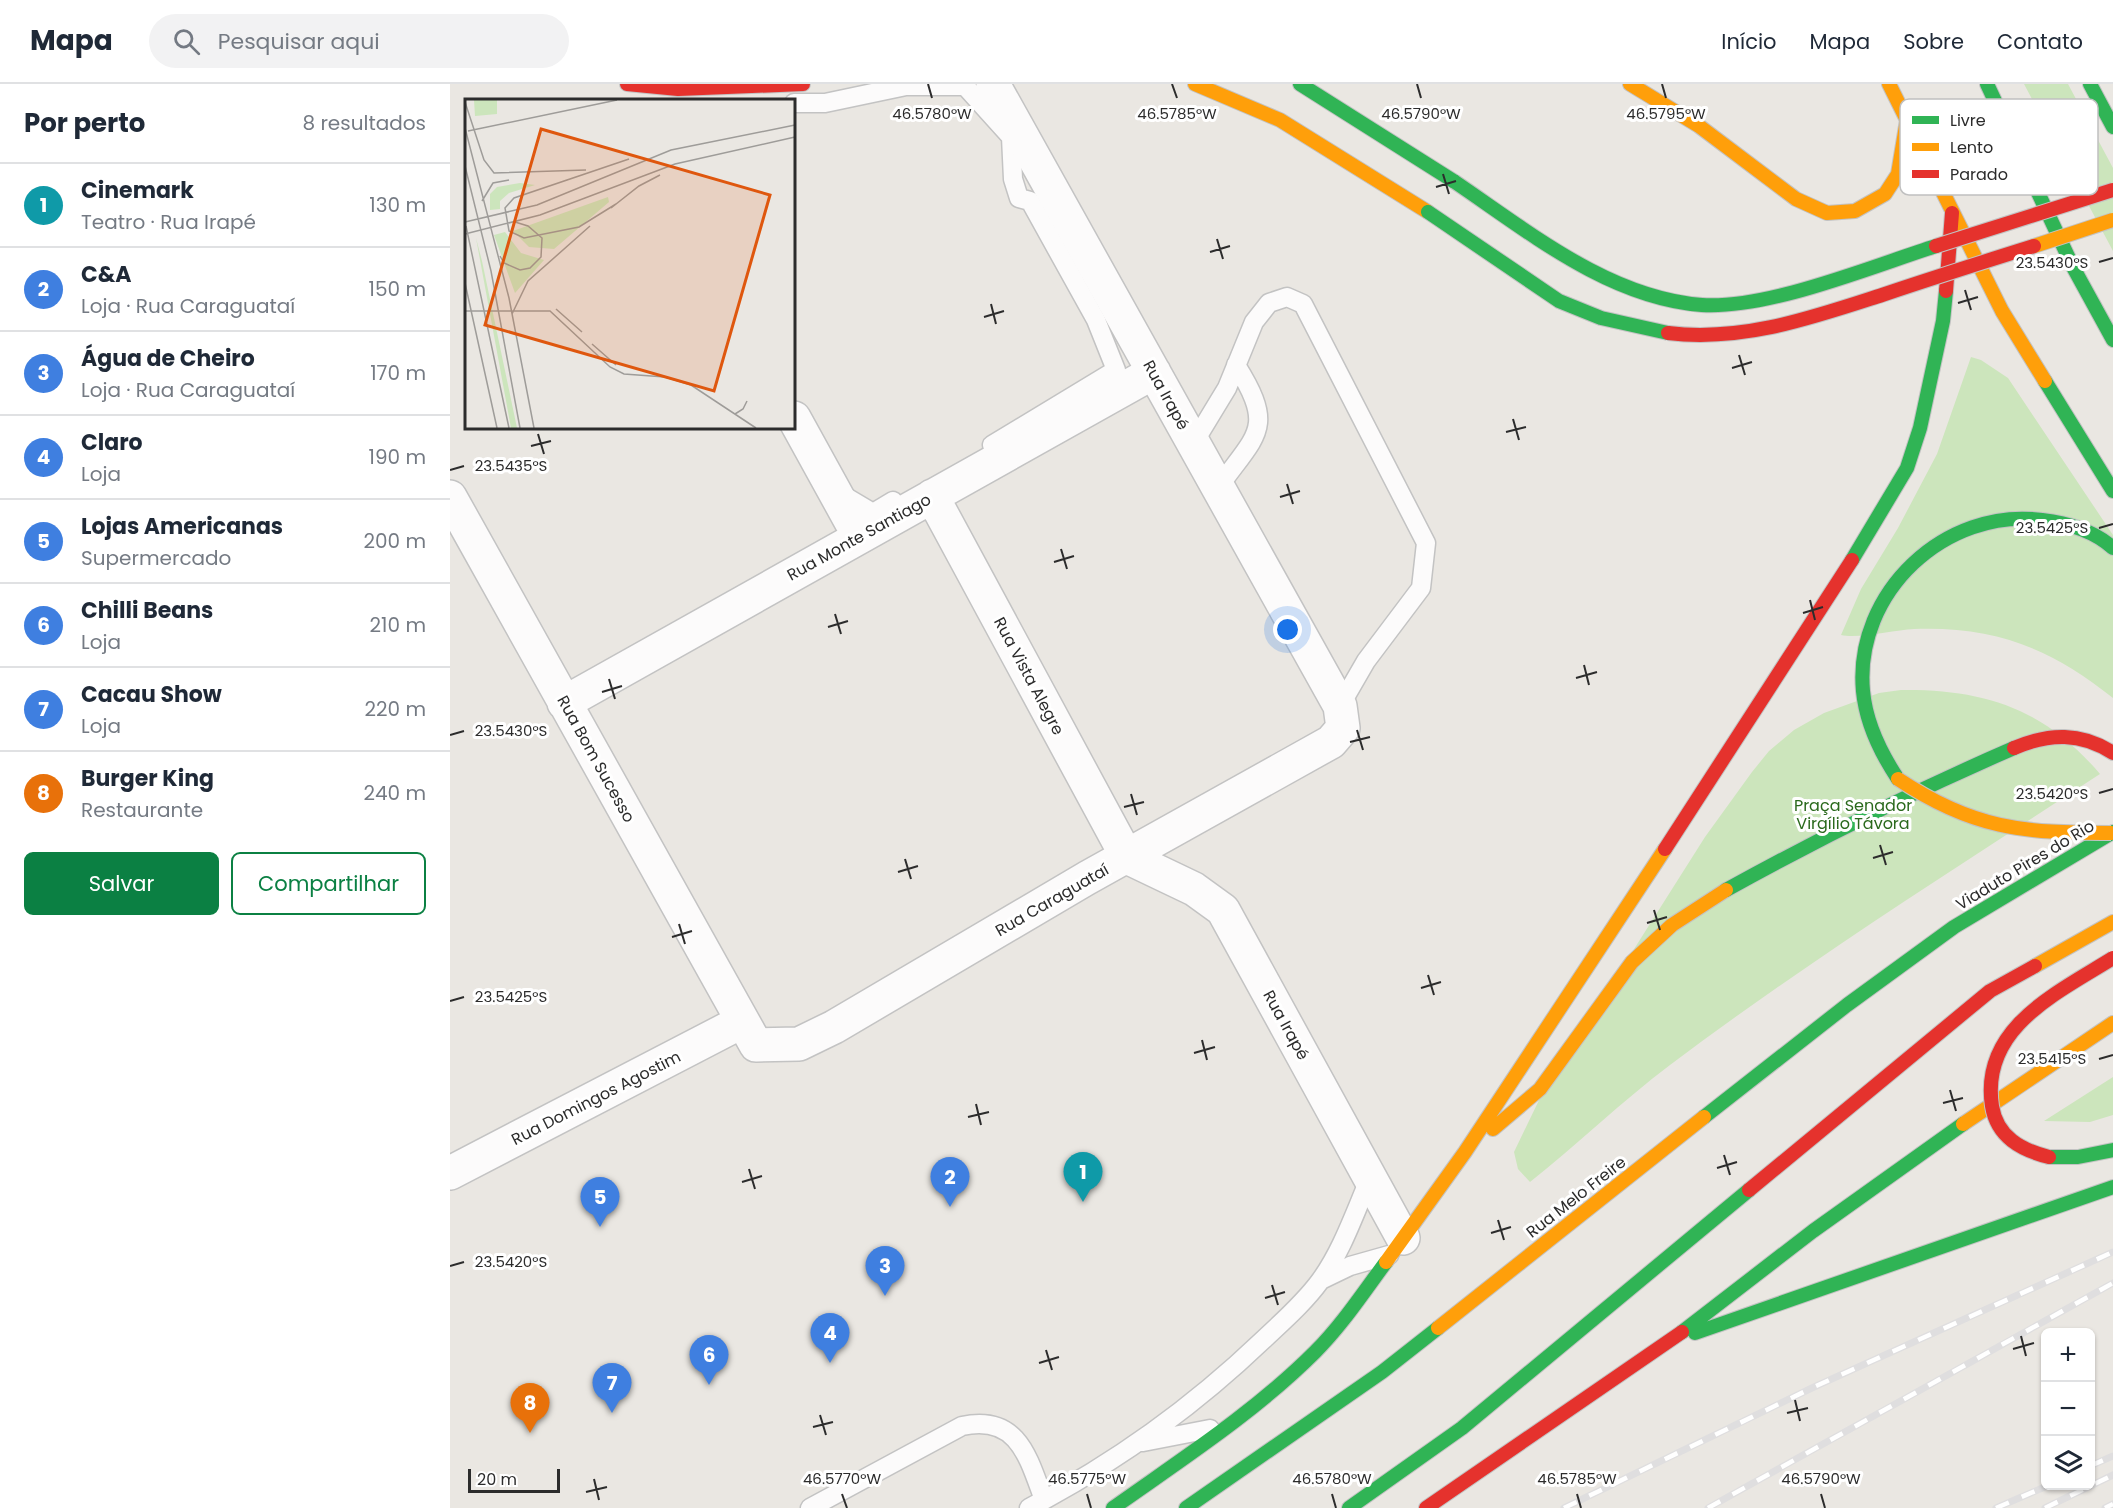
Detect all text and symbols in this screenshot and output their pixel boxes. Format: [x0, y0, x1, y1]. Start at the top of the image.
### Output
search box [149, 14, 569, 68]
text: Mapa [30, 21, 113, 60]
icon: search [170, 25, 203, 58]
text: Pesquisar aqui [218, 26, 380, 57]
text: Início [1721, 27, 1776, 56]
text: Mapa [1809, 27, 1870, 56]
text: Sobre [1903, 27, 1964, 56]
text: Contato [1997, 27, 2083, 56]
inset map [465, 99, 795, 429]
legend [1900, 99, 2098, 195]
text: 46.5780°W [892, 103, 972, 124]
text: 46.5785°W [1137, 103, 1217, 124]
text: 46.5790°W [1381, 103, 1461, 124]
text: 46.5795°W [1626, 103, 1706, 124]
text: Por perto [24, 105, 145, 141]
text: 8 resultados [302, 109, 426, 137]
text: Livre [1950, 109, 1986, 132]
text: Lento [1950, 136, 1993, 159]
text: Parado [1950, 163, 2008, 186]
text: Cinemark [81, 175, 194, 206]
text: 1 [40, 191, 47, 219]
text: 130 m [369, 191, 426, 219]
text: Teatro · Rua Irapé [81, 208, 256, 236]
text: 23.5430°S [2016, 252, 2088, 273]
text: C&A [81, 259, 132, 290]
text: 2 [38, 275, 49, 303]
text: 150 m [369, 275, 426, 303]
text: Loja · Rua Caraguataí [81, 292, 295, 320]
text: Água de Cheiro [81, 343, 255, 374]
street label: Rua Irapé [1137, 356, 1195, 434]
text: 3 [37, 359, 50, 387]
text: 170 m [370, 359, 426, 387]
text: Loja · Rua Caraguataí [81, 376, 295, 404]
text: Claro [81, 427, 143, 458]
text: 4 [37, 443, 50, 471]
text: 190 m [369, 443, 426, 471]
text: 23.5435°S [475, 455, 547, 476]
text: Loja [81, 460, 121, 488]
street label: Rua Monte Santiago [783, 488, 935, 586]
text: Lojas Americanas [81, 511, 283, 542]
text: 23.5425°S [2016, 517, 2088, 538]
text: 5 [37, 527, 50, 555]
text: 200 m [363, 527, 426, 555]
text: Supermercado [81, 544, 231, 572]
text: Chilli Beans [81, 595, 213, 626]
text: 6 [37, 611, 50, 639]
text: 210 m [370, 611, 426, 639]
street label: Rua Vista Alegre [988, 613, 1070, 739]
your location [1273, 615, 1302, 644]
text: Loja [81, 628, 121, 656]
text: Cacau Show [81, 679, 222, 710]
street label: Rua Bom Sucesso [552, 691, 640, 827]
text: 7 [38, 695, 49, 723]
text: 220 m [365, 695, 426, 723]
text: Loja [81, 712, 121, 740]
text: 23.5430°S [475, 720, 547, 741]
text: Burger King [81, 763, 214, 794]
text: 8 [37, 779, 50, 807]
text: 240 m [363, 779, 426, 807]
text: 23.5420°S [2016, 783, 2088, 804]
park label: Praça Senador Virgílio Távora [1794, 794, 1912, 835]
text: Restaurante [81, 796, 203, 824]
street label: Viaduto Pires do Rio [1951, 814, 2099, 916]
button: Salvar [24, 852, 219, 915]
button: Compartilhar [231, 852, 426, 915]
street label: Rua Caraguataí [991, 858, 1113, 942]
text: 23.5425°S [475, 986, 547, 1007]
street label: Rua Irapé [1257, 986, 1315, 1064]
street label: Rua Domingos Agostim [507, 1045, 685, 1151]
text: 23.5415°S [2018, 1048, 2086, 1069]
street label: Rua Melo Freire [1521, 1151, 1631, 1243]
pin: 1 [1064, 1152, 1102, 1202]
pin: 2 [930, 1158, 970, 1207]
pin: 5 [580, 1178, 620, 1227]
pin: 3 [866, 1246, 904, 1296]
text: 23.5420°S [475, 1251, 547, 1272]
pin: 4 [810, 1314, 850, 1363]
map controls [2041, 1328, 2095, 1490]
button: + [2041, 1328, 2095, 1382]
pin: 6 [690, 1336, 728, 1385]
pin: 7 [592, 1364, 632, 1413]
button: − [2041, 1382, 2095, 1436]
pin: 8 [510, 1384, 550, 1433]
button: layers [2041, 1436, 2095, 1490]
scale bar [468, 1466, 560, 1494]
text: 20 m [477, 1468, 517, 1491]
text: 46.5770°W [803, 1468, 881, 1489]
text: 46.5775°W [1048, 1468, 1126, 1489]
text: 46.5780°W [1292, 1468, 1372, 1489]
text: 46.5785°W [1537, 1468, 1617, 1489]
text: 46.5790°W [1781, 1468, 1861, 1489]

